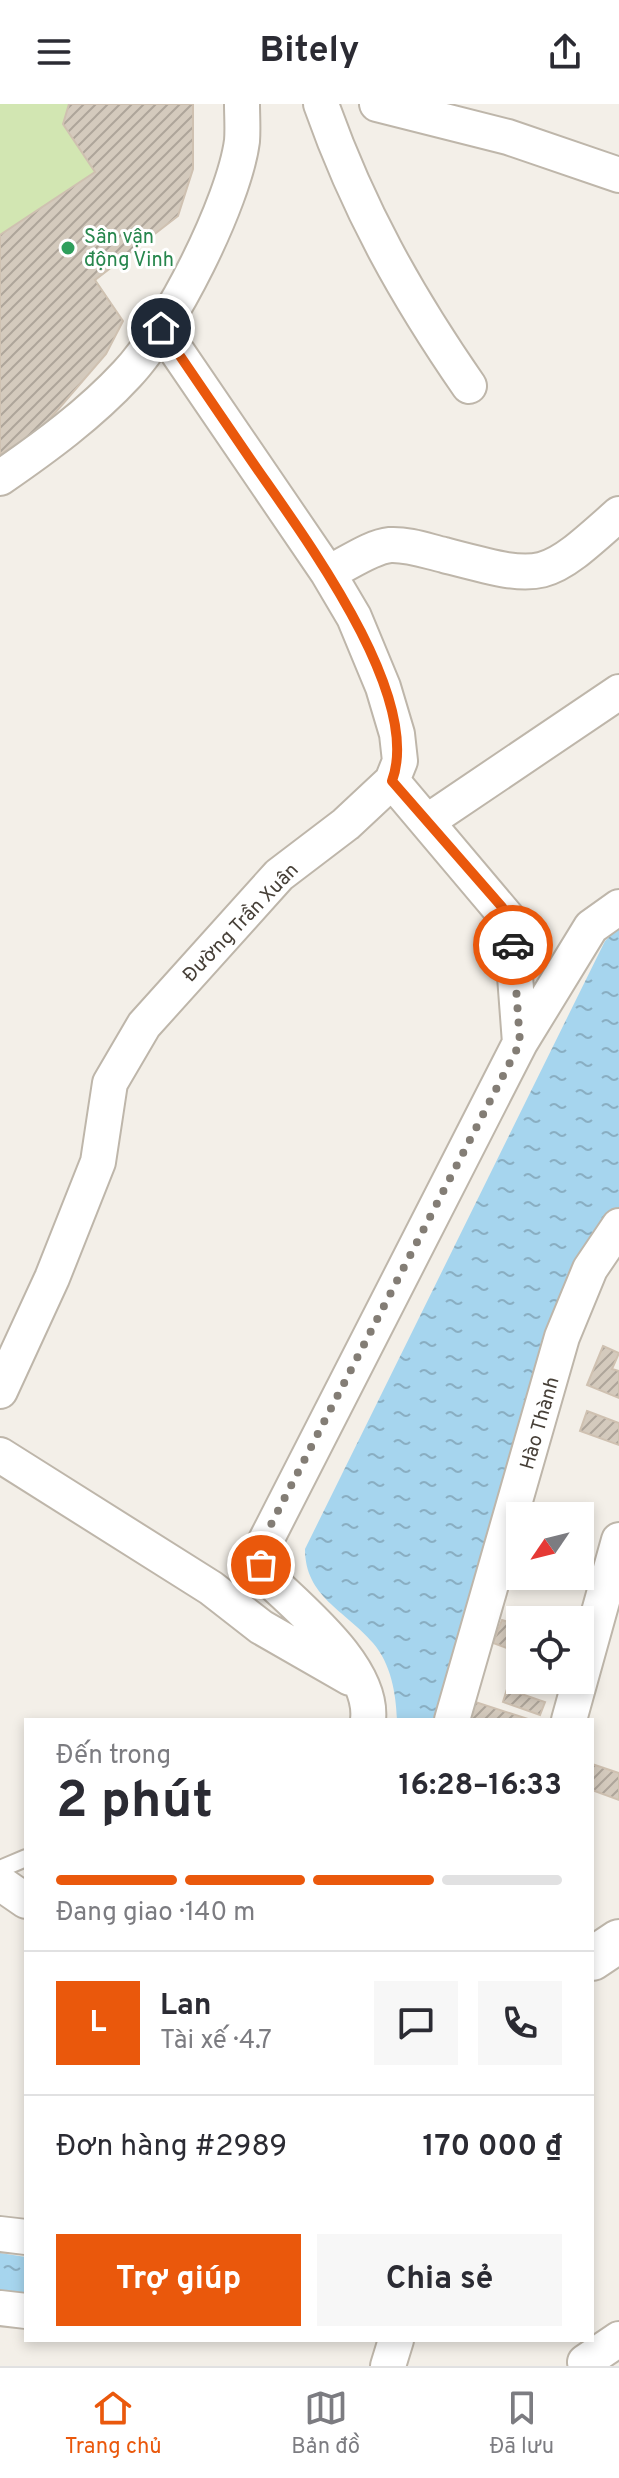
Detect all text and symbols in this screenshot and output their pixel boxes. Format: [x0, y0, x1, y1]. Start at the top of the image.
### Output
text: Bitely [260, 29, 359, 75]
icon: menu [32, 30, 76, 74]
icon: share [543, 30, 587, 74]
place label: Sân vận động Vinh [84, 225, 174, 274]
marker: Sân vận động Vinh [59, 239, 77, 257]
pin [127, 294, 195, 362]
icon: home [139, 306, 183, 350]
street label: Đường Trần Xuân [177, 857, 305, 989]
courier [473, 905, 553, 985]
icon: car [491, 923, 535, 967]
street label: Hào Thành [515, 1374, 567, 1473]
north arrow [506, 1502, 594, 1590]
map controls [506, 1502, 594, 1694]
pin [227, 1531, 295, 1599]
icon: bag [239, 1543, 283, 1587]
button: locate [506, 1606, 594, 1694]
text: Đến trong [56, 1740, 171, 1773]
text: 16:28–16:33 [398, 1768, 562, 1805]
text: 2 phút [56, 1770, 213, 1836]
text: Đang giao · 140 m [56, 1897, 255, 1930]
button: chat [374, 1981, 458, 2065]
button: phone [478, 1981, 562, 2065]
text: Lan [160, 1988, 212, 2025]
text: L [90, 2005, 106, 2042]
text: Tài xế · 4.7 [160, 2025, 272, 2058]
text: Đơn hàng #2989 [56, 2129, 287, 2166]
text: 170 000 ₫ [422, 2129, 562, 2166]
button: Trợ giúp [56, 2234, 301, 2326]
button: Chia sẻ [317, 2234, 562, 2326]
tab: Trang chủ [65, 2386, 162, 2461]
tab: Bản đồ [291, 2386, 360, 2461]
tab: Đã lưu [489, 2386, 554, 2461]

